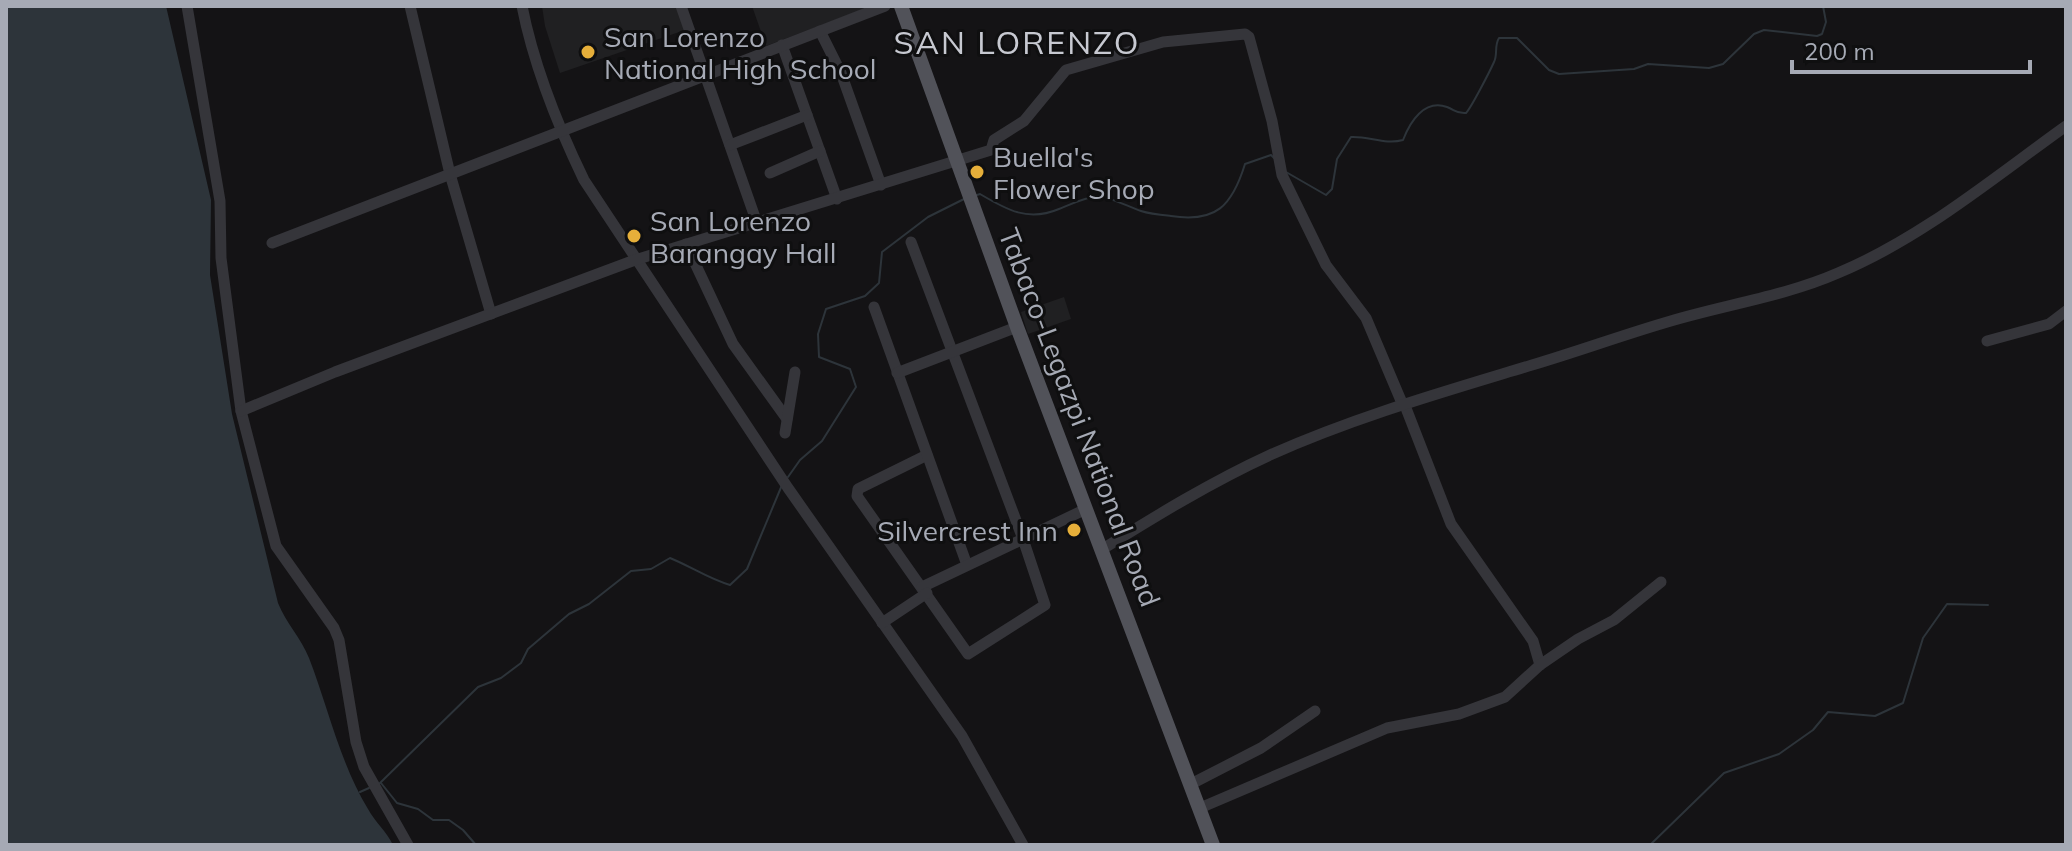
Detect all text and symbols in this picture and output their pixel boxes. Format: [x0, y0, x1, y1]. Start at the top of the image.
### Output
place label: San Lorenzo National High School [604, 19, 876, 86]
district label: SAN LORENZO [894, 22, 1140, 62]
scale bar [1792, 24, 2030, 74]
text: 200 m [1804, 36, 1875, 66]
marker: San Lorenzo National High School [579, 43, 597, 61]
place label: Buella's Flower Shop [993, 139, 1155, 206]
marker: Buella's Flower Shop [968, 163, 986, 181]
place label: San Lorenzo Barangay Hall [650, 203, 836, 270]
street label: Tabaco-Legazpi National Road [992, 223, 1168, 611]
marker: San Lorenzo Barangay Hall [625, 227, 643, 245]
place label: Silvercrest Inn [877, 513, 1058, 548]
marker: Silvercrest Inn [1065, 521, 1083, 539]

